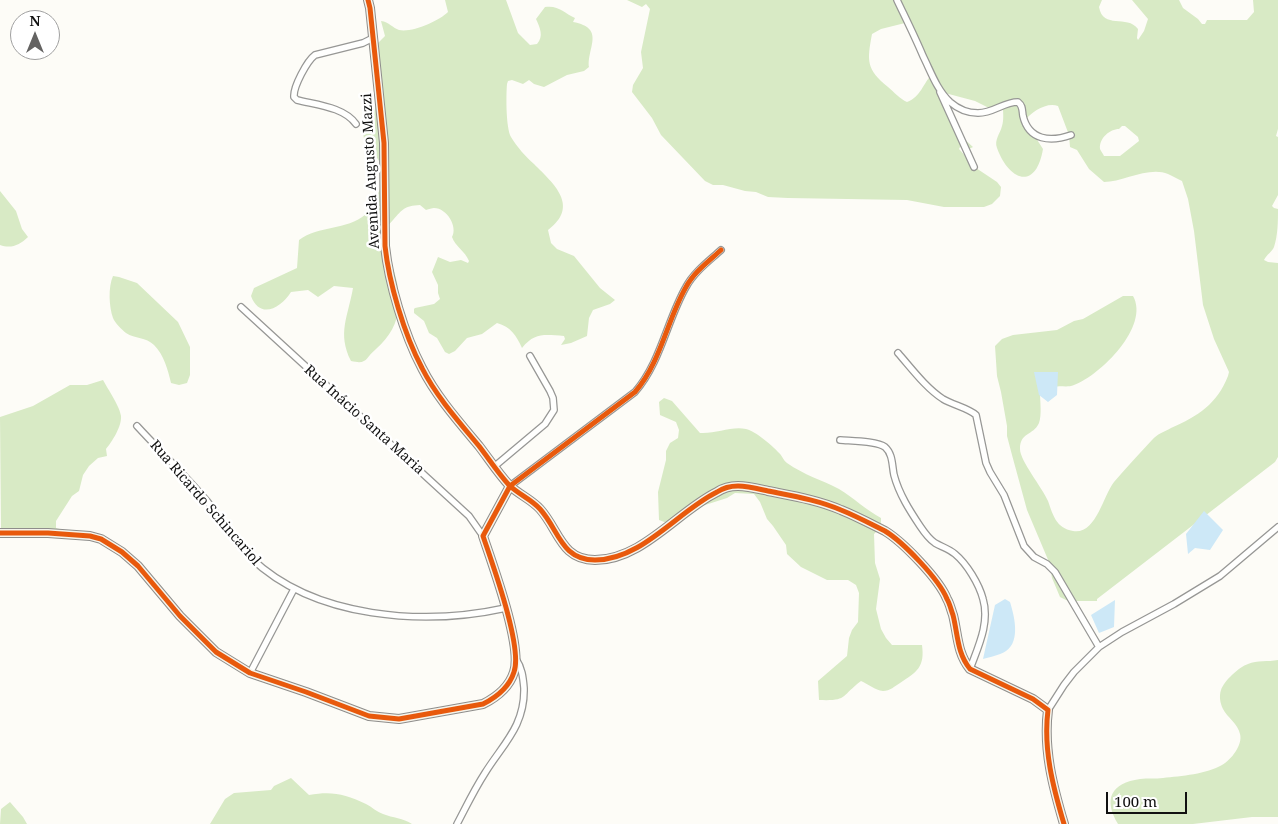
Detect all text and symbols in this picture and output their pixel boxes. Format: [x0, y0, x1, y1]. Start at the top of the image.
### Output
north arrow [10, 10, 60, 60]
text: N [29, 11, 41, 30]
street label: Avenida Augusto Mazzi [359, 93, 383, 249]
street label: Rua Inácio Santa Maria [301, 362, 427, 478]
street label: Rua Ricardo Schincariol [146, 437, 264, 569]
scale bar [1108, 782, 1189, 814]
text: 100 m [1114, 791, 1157, 811]

